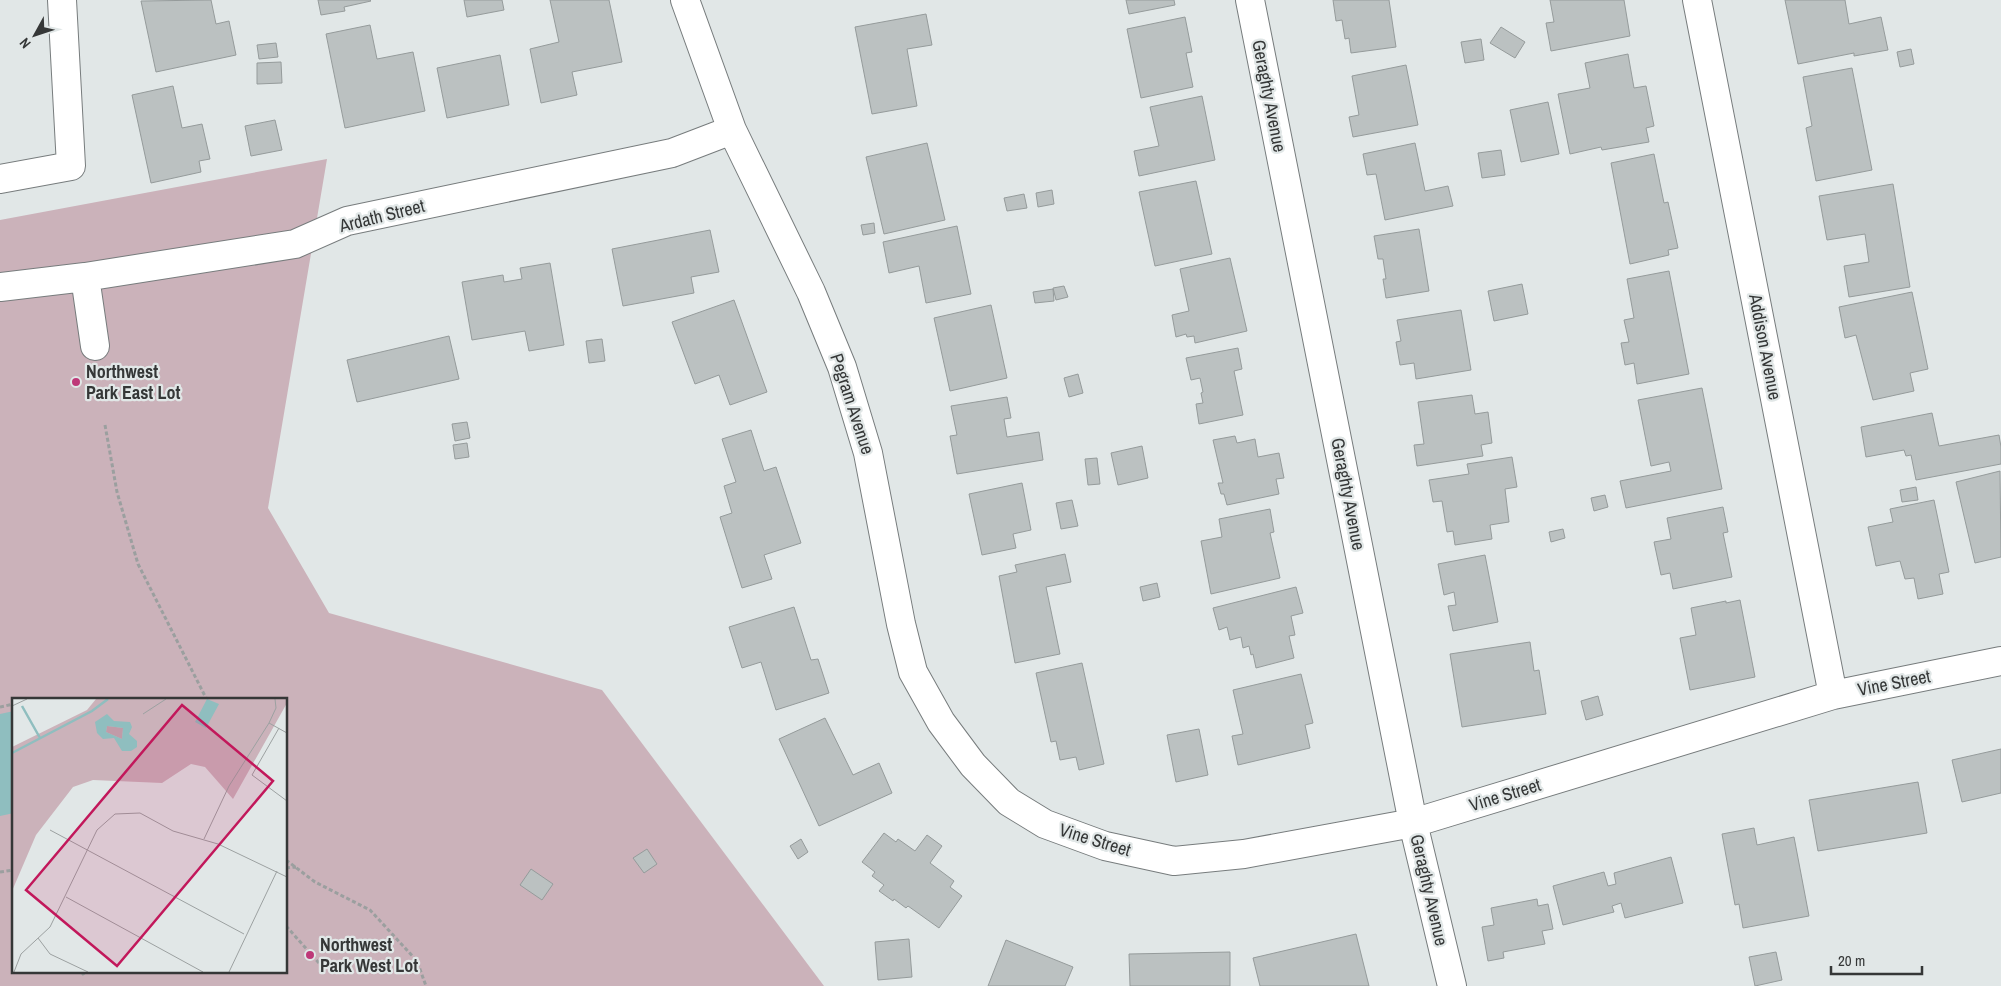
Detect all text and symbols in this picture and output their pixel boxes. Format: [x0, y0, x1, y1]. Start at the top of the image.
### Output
north arrow [10, 10, 60, 60]
text: N [15, 34, 35, 52]
street label: Geraghty Avenue [1246, 38, 1293, 154]
street label: Ardath Street [336, 193, 427, 238]
street label: Addison Avenue [1743, 291, 1788, 402]
street label: Pegram Avenue [824, 350, 881, 458]
place label: Northwest Park East Lot [86, 359, 180, 405]
marker: Northwest Park East Lot [70, 376, 82, 388]
street label: Geraghty Avenue [1325, 436, 1372, 552]
street label: Vine Street [1855, 663, 1932, 702]
inset map [12, 698, 288, 974]
street label: Vine Street [1466, 772, 1544, 817]
street label: Vine Street [1056, 817, 1134, 862]
street label: Geraghty Avenue [1405, 832, 1454, 948]
place label: Northwest Park West Lot [320, 932, 418, 978]
scale bar [1831, 944, 1922, 976]
marker: Northwest Park West Lot [304, 949, 316, 961]
text: 20 m [1838, 950, 1865, 971]

